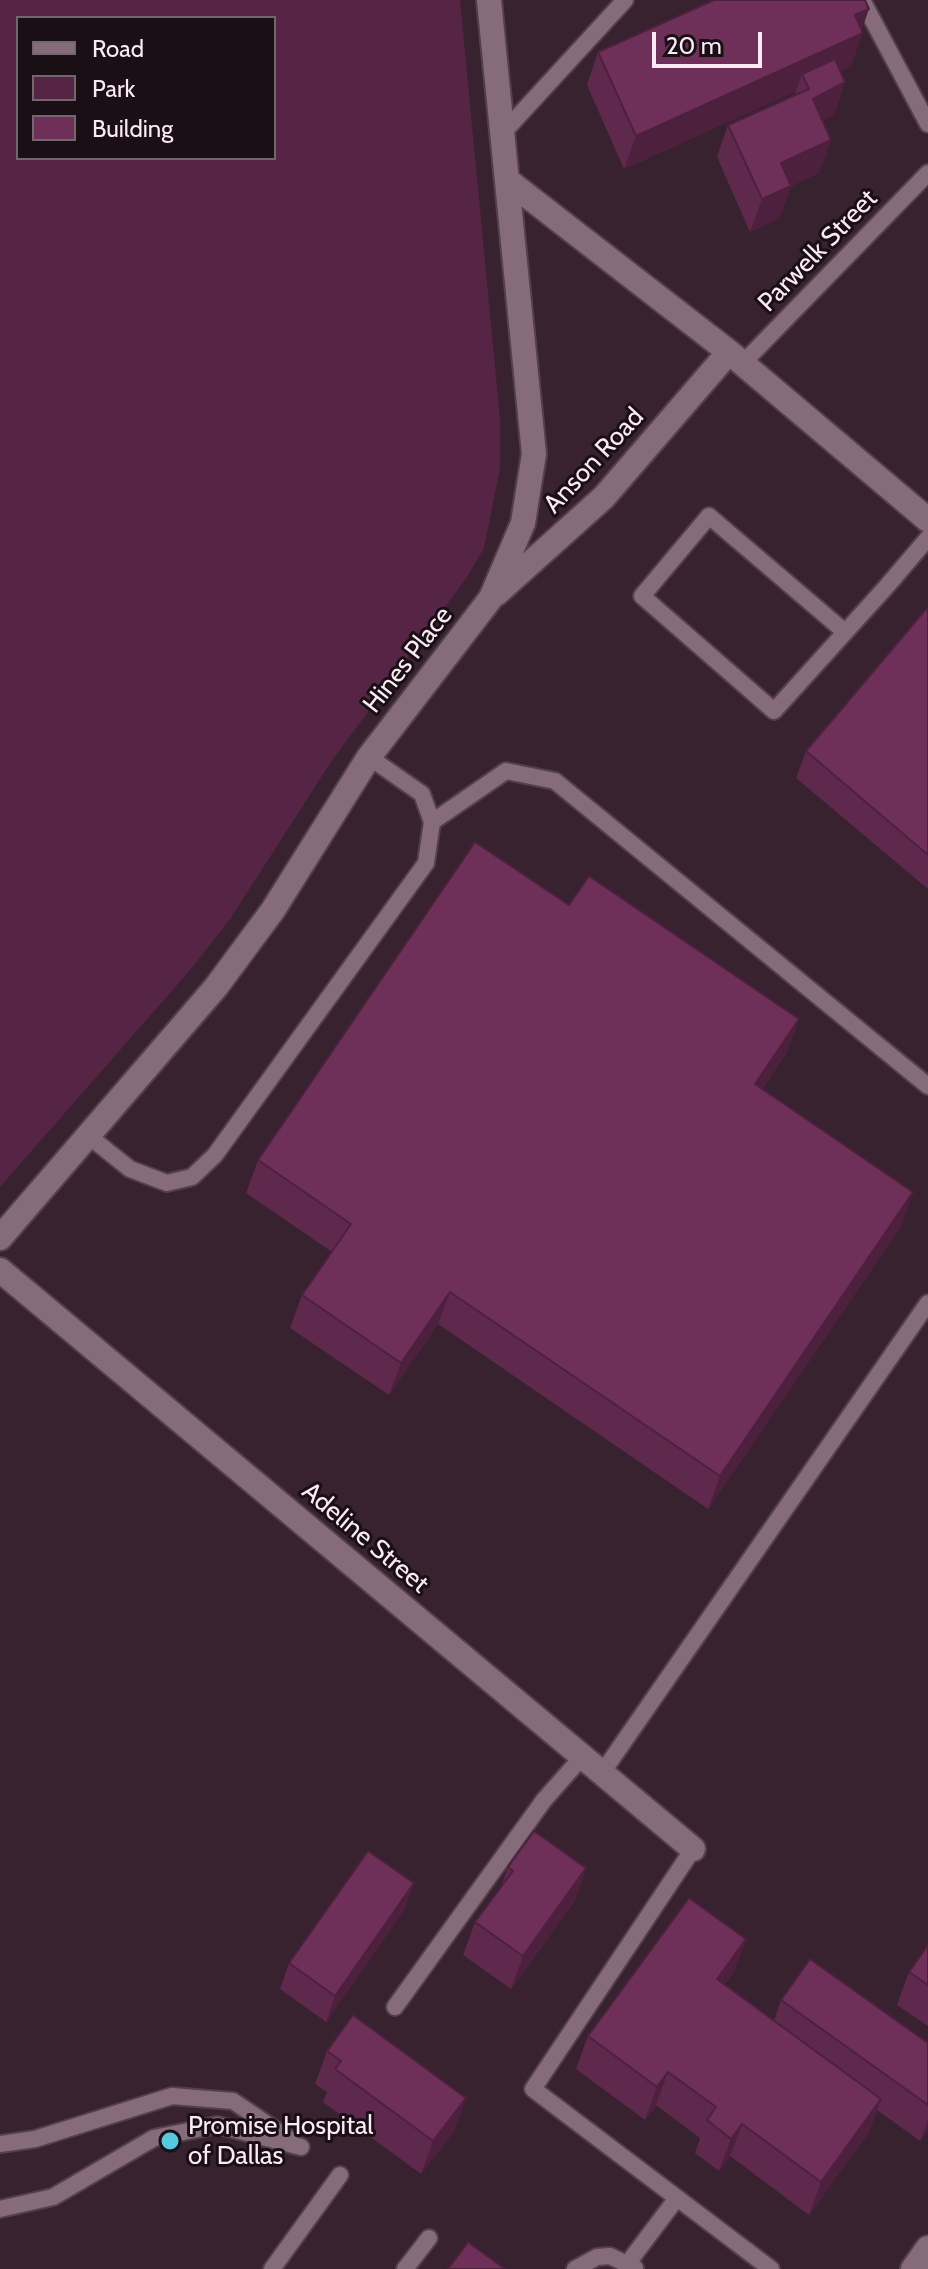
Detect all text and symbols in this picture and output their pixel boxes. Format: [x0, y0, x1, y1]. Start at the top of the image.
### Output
legend [16, 16, 276, 160]
scale bar [656, 16, 766, 66]
text: 20 m [666, 31, 722, 60]
text: Road [92, 34, 144, 63]
text: Park [92, 74, 135, 103]
text: Building [92, 114, 173, 143]
street label: Parwelk Street [752, 183, 884, 319]
street label: Anson Road [537, 402, 651, 520]
street label: Hines Place [357, 601, 459, 719]
street label: Adeline Street [295, 1476, 435, 1600]
place label: Promise Hospital of Dallas [188, 2110, 374, 2172]
marker: Promise Hospital of Dallas [159, 2130, 181, 2152]

